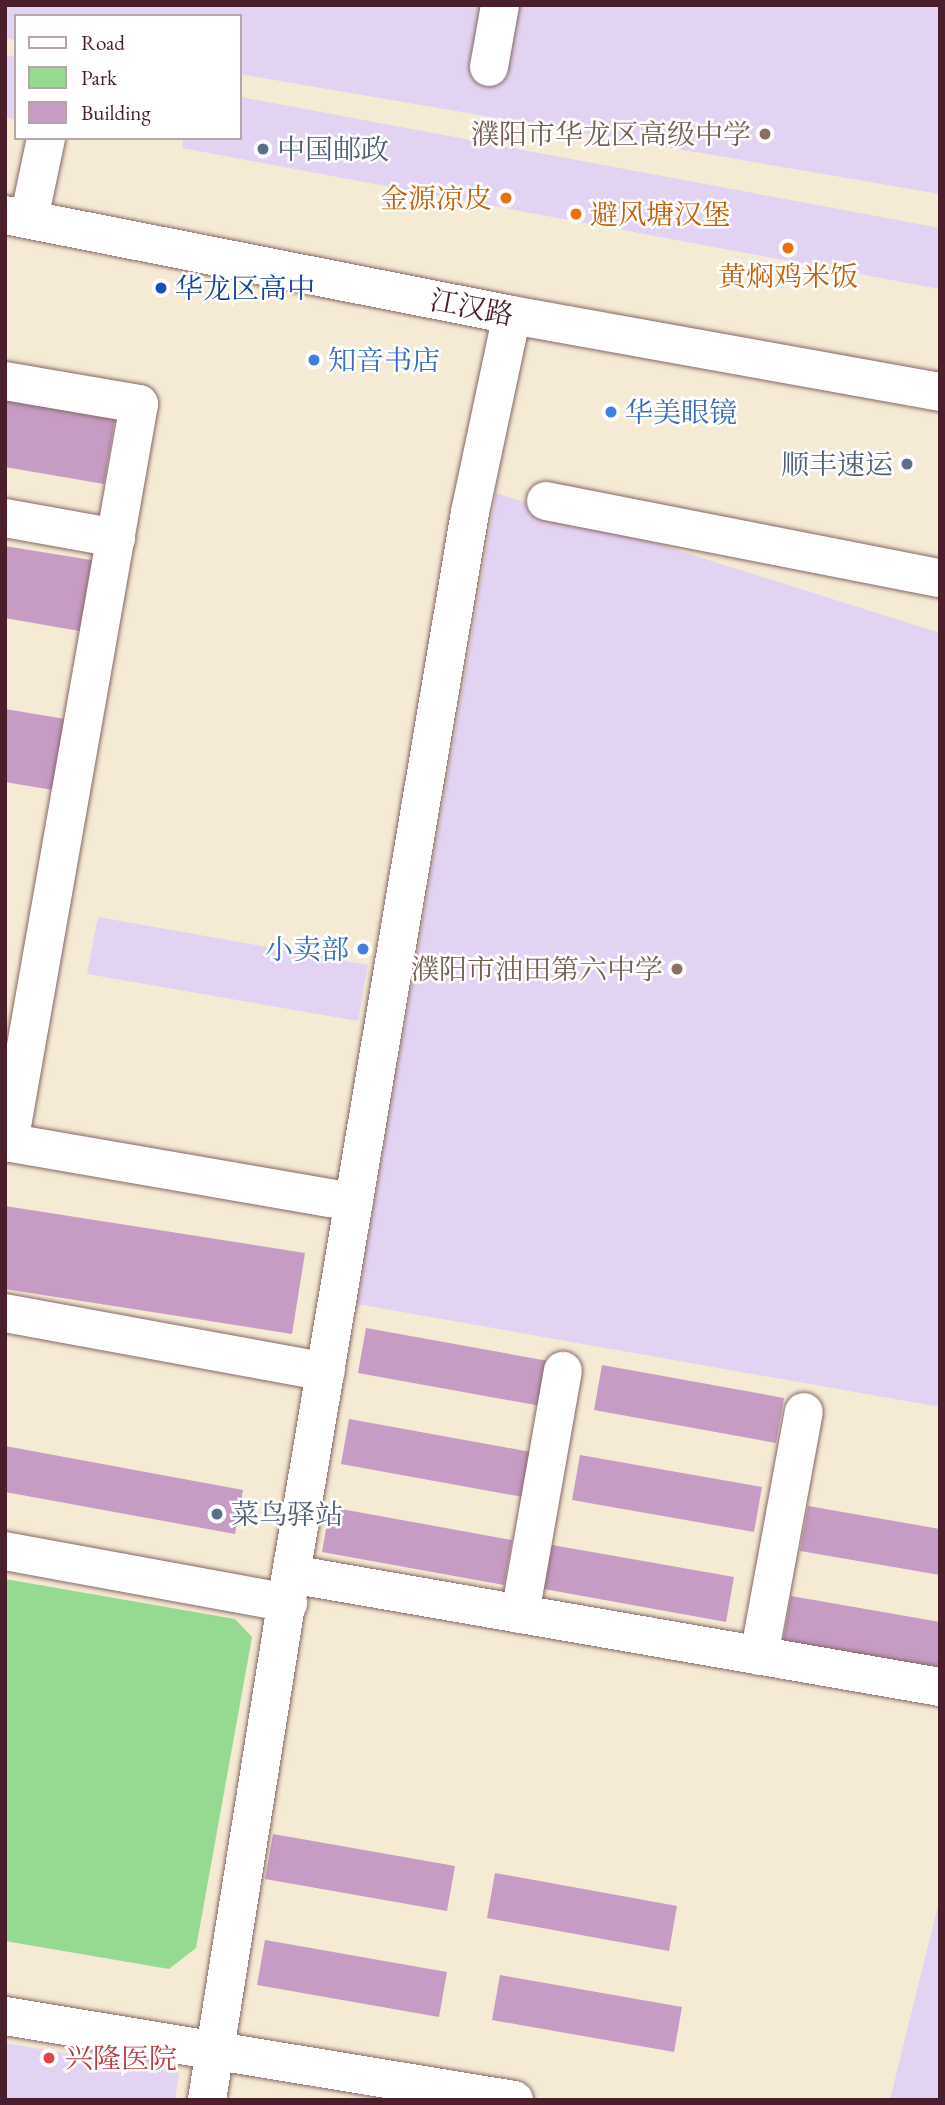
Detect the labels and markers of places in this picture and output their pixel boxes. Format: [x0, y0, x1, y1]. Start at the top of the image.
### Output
place label: 濮阳市华龙区高级中学 [471, 117, 751, 151]
marker: 濮阳市华龙区高级中学 [757, 126, 773, 142]
place label: 中国邮政 [277, 132, 389, 166]
marker: 中国邮政 [255, 141, 271, 157]
place label: 金源凉皮 [380, 181, 492, 215]
marker: 金源凉皮 [498, 190, 514, 206]
place label: 避风塘汉堡 [590, 197, 730, 231]
marker: 避风塘汉堡 [568, 206, 584, 222]
marker: 黄焖鸡米饭 [780, 240, 796, 256]
place label: 黄焖鸡米饭 [718, 259, 858, 293]
place label: 华龙区高中 [175, 271, 315, 305]
marker: 华龙区高中 [153, 280, 169, 296]
place label: 知音书店 [328, 343, 440, 377]
marker: 知音书店 [306, 352, 322, 368]
place label: 华美眼镜 [625, 395, 737, 429]
marker: 华美眼镜 [603, 404, 619, 420]
place label: 顺丰速运 [781, 447, 893, 481]
marker: 顺丰速运 [899, 456, 915, 472]
place label: 小卖部 [265, 932, 349, 966]
marker: 小卖部 [355, 941, 371, 957]
place label: 濮阳市油田第六中学 [411, 952, 663, 986]
marker: 濮阳市油田第六中学 [669, 961, 685, 977]
place label: 菜鸟驿站 [231, 1497, 343, 1531]
marker: 菜鸟驿站 [209, 1506, 225, 1522]
place label: 兴隆医院 [65, 2041, 177, 2075]
marker: 兴隆医院 [39, 2048, 59, 2068]

